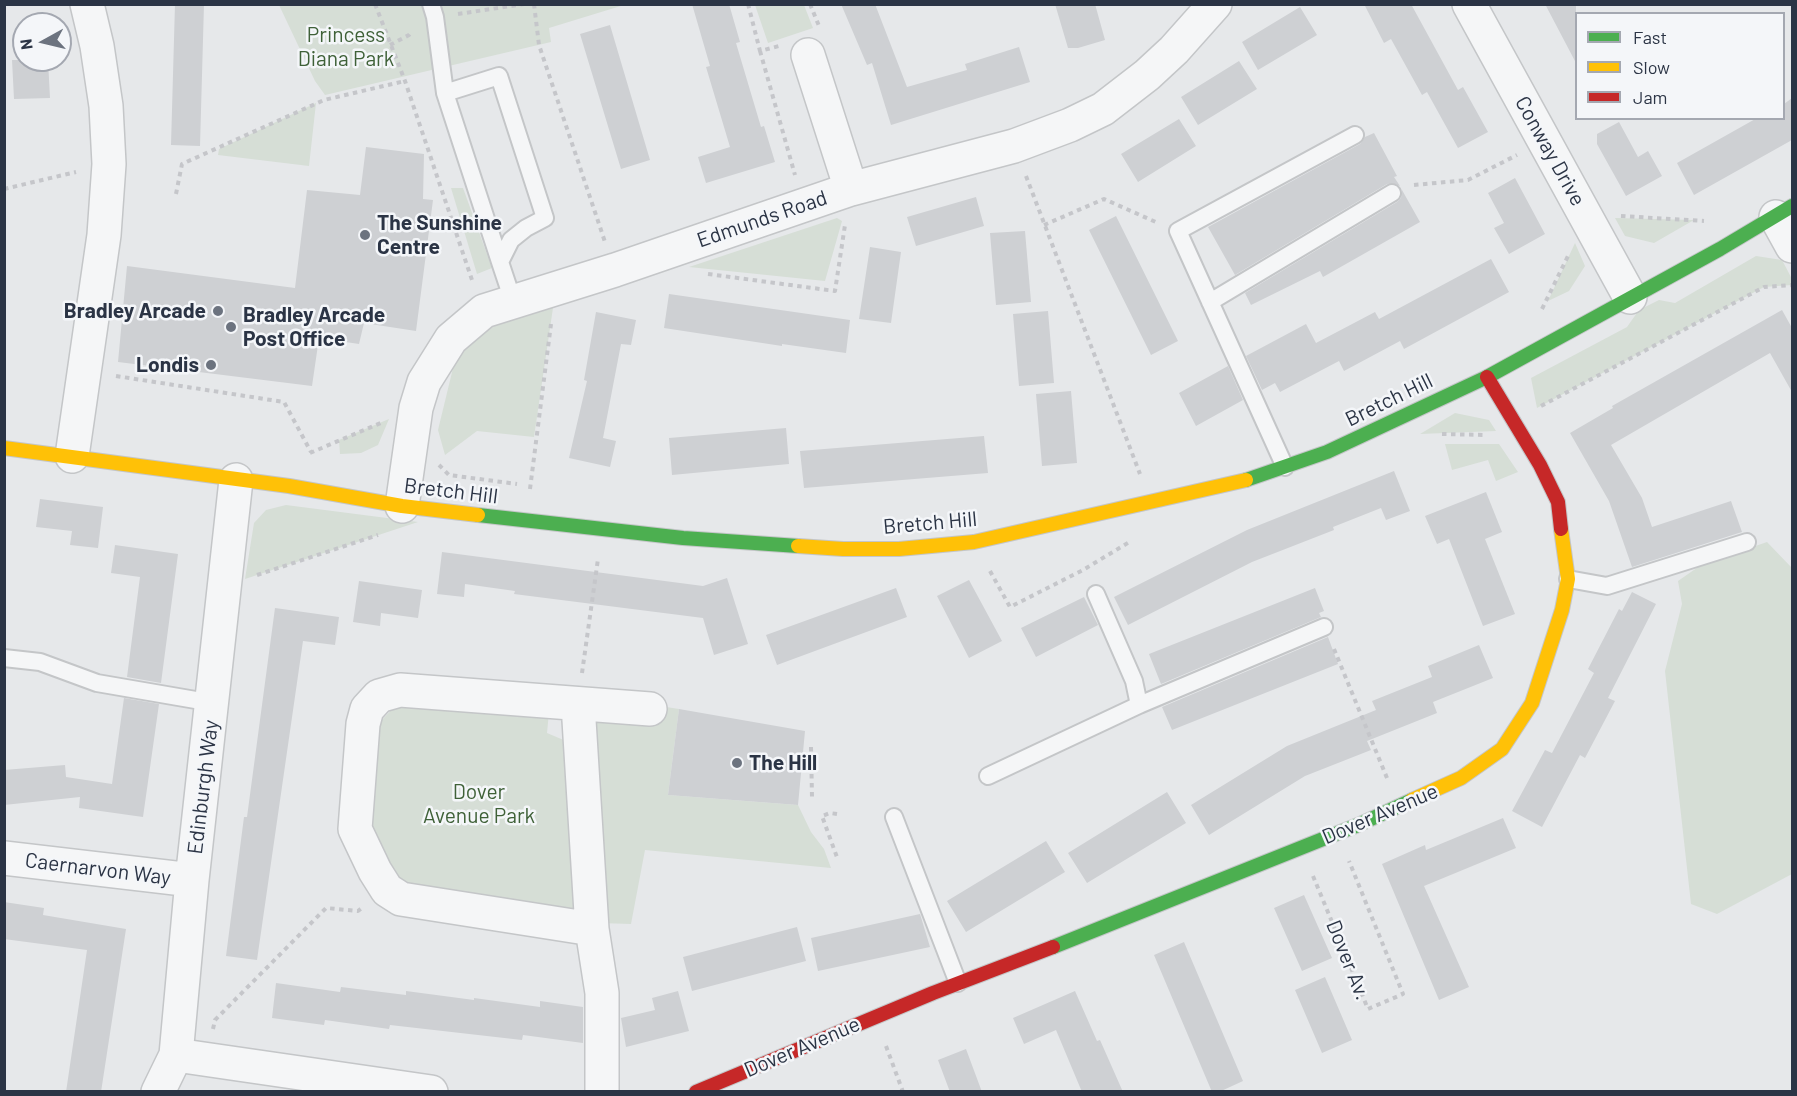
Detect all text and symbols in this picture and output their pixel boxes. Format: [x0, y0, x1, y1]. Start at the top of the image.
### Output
north arrow [12, 12, 72, 72]
legend [1575, 12, 1785, 120]
park label: Princess Diana Park [298, 22, 394, 72]
text: Fast [1633, 26, 1667, 48]
text: N [16, 38, 36, 51]
text: Slow [1633, 56, 1670, 78]
text: Jam [1633, 86, 1667, 108]
street label: Conway Drive [1510, 92, 1590, 210]
street label: Edmunds Road [694, 185, 830, 253]
place label: The Sunshine Centre [377, 210, 502, 260]
marker: The Sunshine Centre [358, 228, 372, 242]
place label: Bradley Arcade [64, 298, 206, 324]
place label: Bradley Arcade Post Office [243, 302, 385, 352]
marker: Bradley Arcade [211, 304, 225, 318]
marker: Bradley Arcade Post Office [224, 320, 238, 334]
place label: Londis [136, 352, 199, 378]
marker: Londis [204, 358, 218, 372]
street label: Bretch Hill [1341, 368, 1437, 432]
street label: Bretch Hill [403, 473, 499, 509]
street label: Bretch Hill [882, 506, 978, 540]
street label: Edinburgh Way [182, 718, 224, 856]
place label: The Hill [749, 750, 817, 776]
marker: The Hill [730, 756, 744, 770]
street label: Dover Avenue [1318, 778, 1442, 850]
park label: Dover Avenue Park [423, 779, 535, 829]
street label: Caernarvon Way [24, 848, 172, 890]
street label: Dover Av. [1321, 916, 1375, 1004]
street label: Dover Avenue [740, 1011, 864, 1083]

